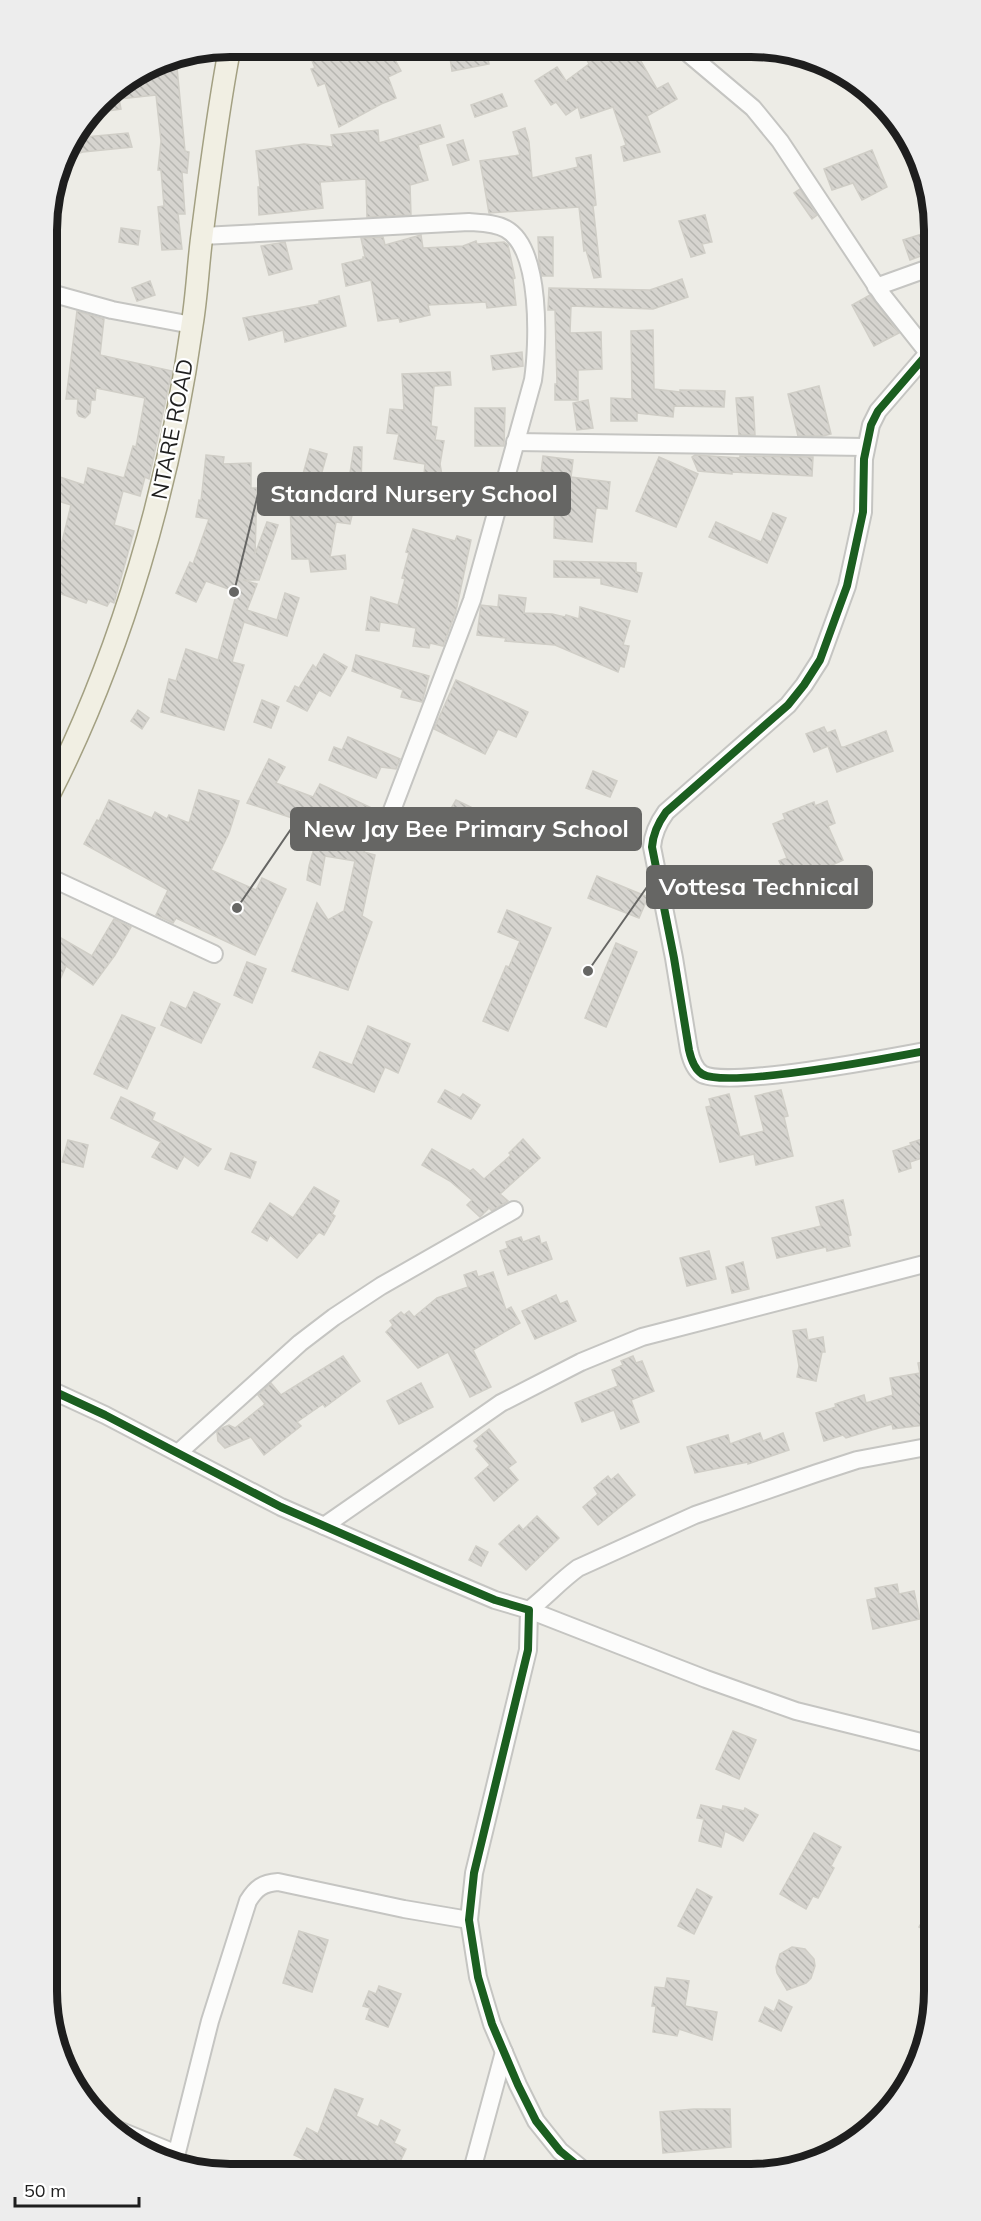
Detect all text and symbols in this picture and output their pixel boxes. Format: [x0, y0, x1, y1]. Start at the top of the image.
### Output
street label: NTARE ROAD [145, 356, 199, 502]
callout: Standard Nursery School [258, 473, 570, 515]
text: Standard Nursery School [270, 478, 558, 508]
callout: New Jay Bee Primary School [291, 808, 641, 850]
text: New Jay Bee Primary School [303, 813, 629, 843]
callout: Vottesa Technical [647, 866, 872, 908]
text: Vottesa Technical [658, 871, 859, 901]
scale bar [15, 2170, 140, 2208]
text: 50 m [24, 2179, 66, 2202]

